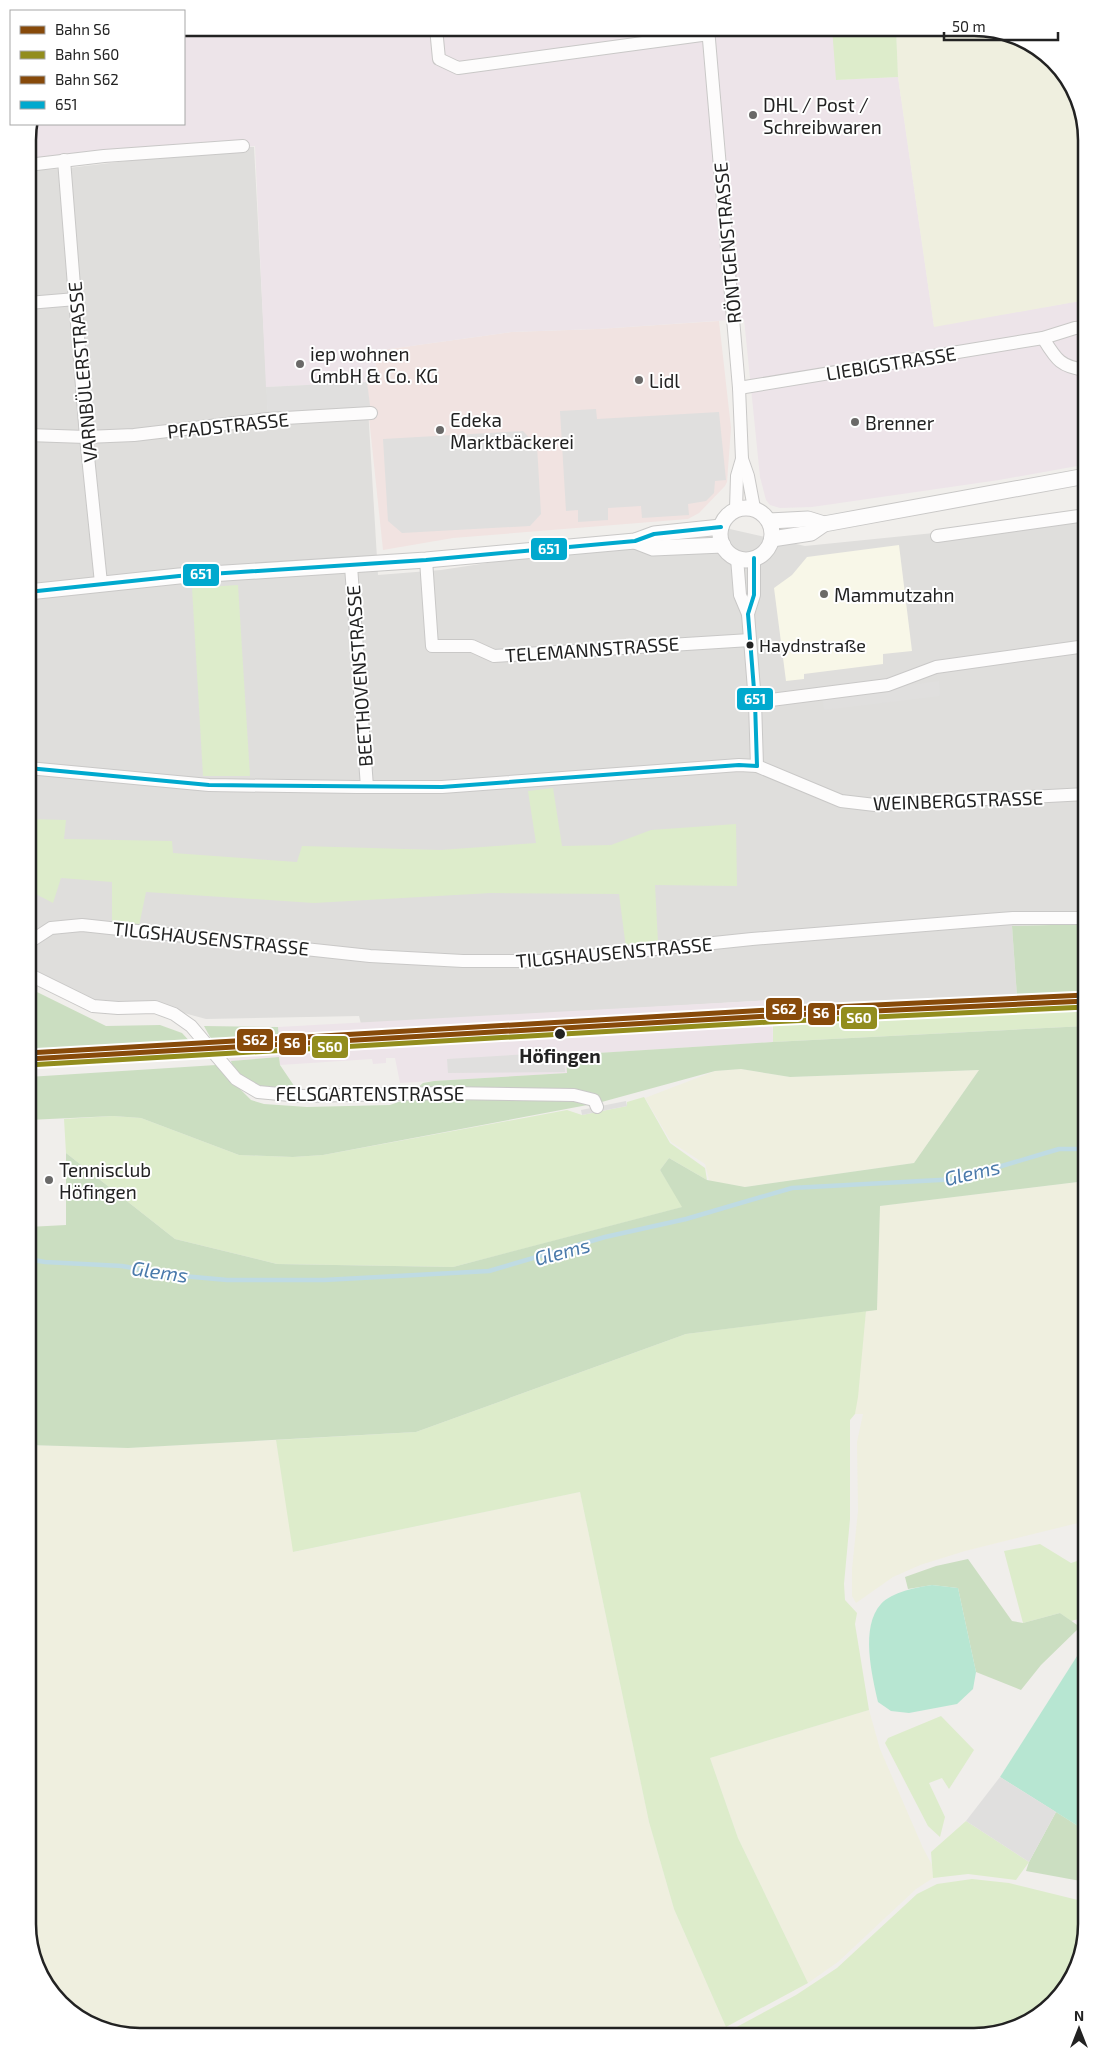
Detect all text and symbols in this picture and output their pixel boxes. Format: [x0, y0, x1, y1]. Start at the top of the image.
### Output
legend [10, 10, 185, 125]
scale bar [944, 10, 1058, 42]
text: 50 m [952, 17, 986, 35]
text: Bahn S6 [55, 20, 110, 38]
text: Bahn S60 [55, 45, 119, 63]
text: Bahn S62 [55, 70, 119, 88]
place label: DHL / Post / Schreibwaren [763, 93, 882, 138]
text: 651 [55, 95, 78, 113]
marker: DHL / Post / Schreibwaren [747, 109, 759, 121]
street label: RÖNTGENSTRASSE [708, 161, 746, 325]
street label: VARNBÜLERSTRASSE [63, 280, 101, 464]
street label: LIEBIGSTRASSE [824, 341, 958, 385]
place label: iep wohnen GmbH & Co. KG [310, 342, 438, 387]
marker: iep wohnen GmbH & Co. KG [294, 358, 306, 370]
place label: Lidl [649, 369, 680, 392]
marker: Lidl [633, 374, 645, 386]
street label: PFADSTRASSE [166, 407, 290, 443]
place label: Edeka Marktbäckerei [450, 408, 574, 453]
place label: Brenner [865, 411, 935, 434]
marker: Brenner [849, 416, 861, 428]
marker: Edeka Marktbäckerei [434, 424, 446, 436]
line badge: 651 [530, 537, 568, 561]
text: 651 [538, 540, 560, 557]
line badge: 651 [182, 563, 220, 587]
text: 651 [190, 565, 212, 582]
place label: Mammutzahn [834, 583, 955, 606]
street label: BEETHOVENSTRASSE [341, 584, 377, 768]
marker: Mammutzahn [818, 588, 830, 600]
street label: TELEMANNSTRASSE [504, 631, 680, 667]
place label: Haydnstraße [759, 634, 866, 656]
marker: Haydnstraße [745, 640, 755, 650]
line badge: 651 [736, 687, 774, 711]
text: 651 [744, 690, 766, 707]
street label: WEINBERGSTRASSE [872, 786, 1044, 814]
street label: TILGSHAUSENSTRASSE [112, 916, 310, 960]
street label: TILGSHAUSENSTRASSE [515, 932, 713, 972]
line badge: S62 [765, 997, 803, 1021]
text: S62 [772, 1000, 796, 1017]
line badge: S6 [807, 1002, 836, 1026]
text: S6 [813, 1004, 829, 1021]
line badge: S60 [840, 1006, 878, 1030]
text: S60 [846, 1009, 872, 1026]
marker: Höfingen [553, 1027, 567, 1041]
line badge: S62 [236, 1028, 274, 1052]
text: S62 [243, 1031, 267, 1048]
line badge: S6 [278, 1032, 307, 1056]
text: S6 [284, 1034, 300, 1051]
line badge: S60 [311, 1035, 349, 1059]
text: S60 [317, 1038, 343, 1055]
place label: Höfingen [519, 1044, 601, 1067]
street label: FELSGARTENSTRASSE [276, 1082, 464, 1105]
water label: Glems [942, 1154, 1002, 1190]
place label: Tennisclub Höfingen [59, 1158, 151, 1203]
marker: Tennisclub Höfingen [43, 1174, 55, 1186]
water label: Glems [532, 1232, 592, 1270]
water label: Glems [130, 1255, 190, 1287]
north arrow [1054, 2004, 1104, 2054]
text: N [1074, 2007, 1084, 2024]

